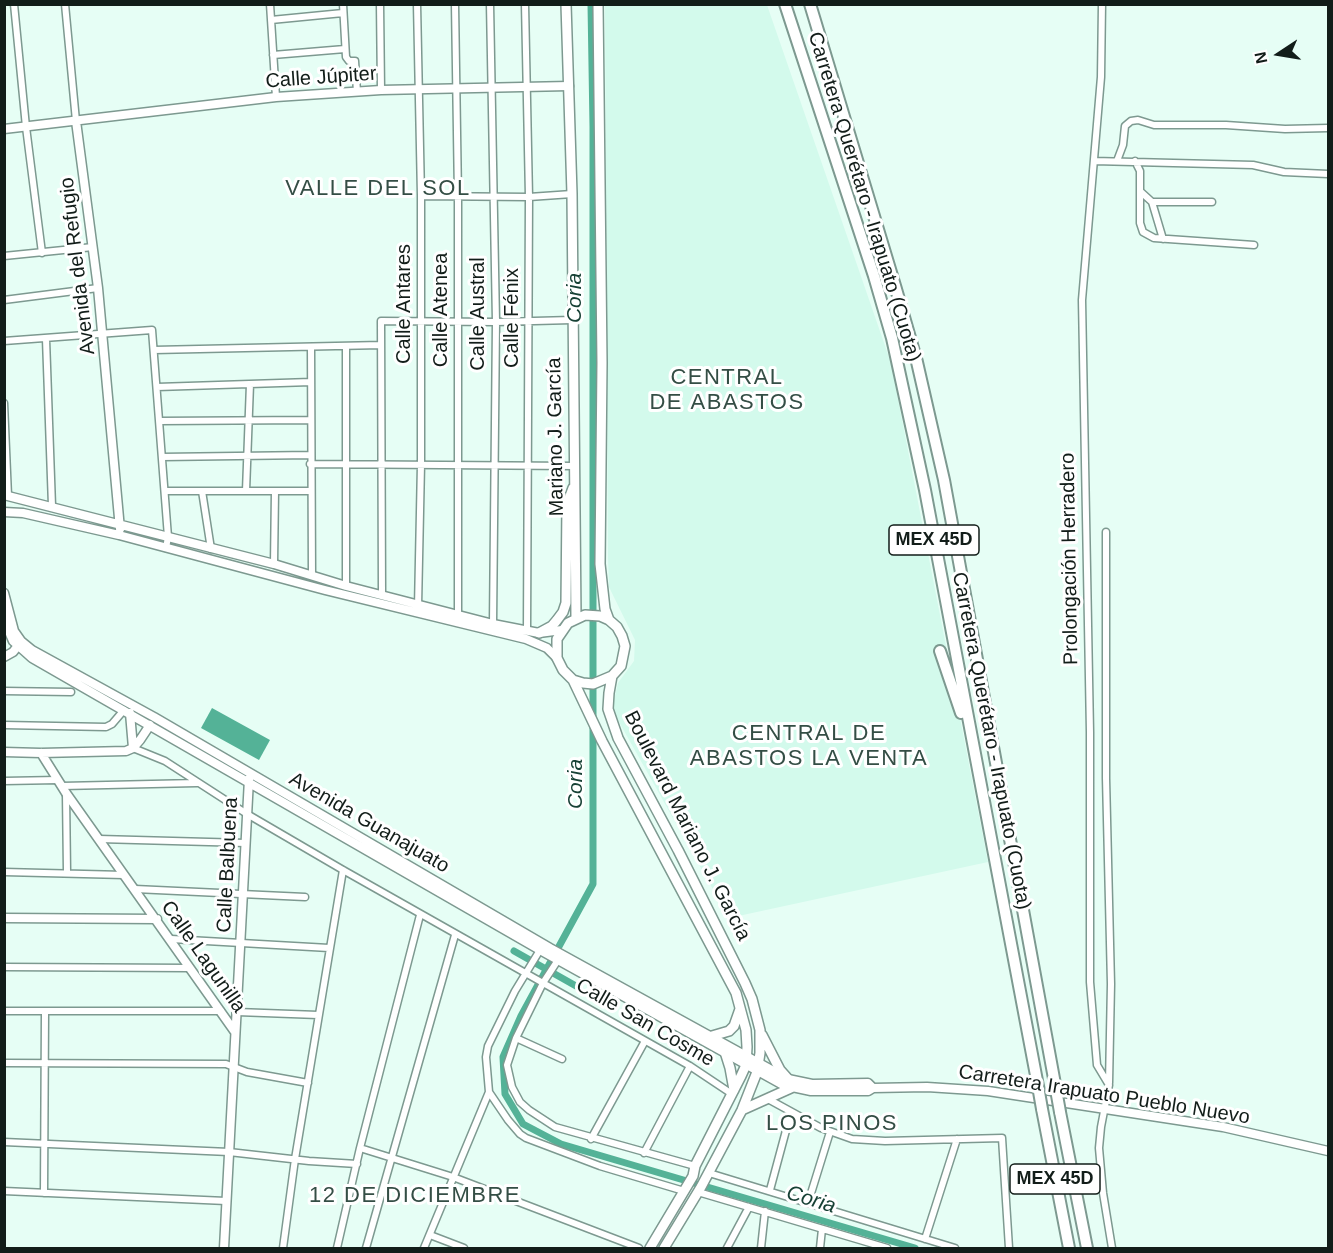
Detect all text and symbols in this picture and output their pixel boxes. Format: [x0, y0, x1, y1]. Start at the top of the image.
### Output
north arrow [1249, 24, 1309, 84]
street label: Carretera Querétaro - Irapuato (Cuota) [802, 29, 926, 365]
text: N [1251, 50, 1270, 65]
street label: Calle Júpiter [265, 62, 377, 94]
street label: Avenida del Refugio [55, 176, 101, 356]
district label: VALLE DEL SOL [285, 176, 471, 202]
street label: Calle Antares [392, 244, 416, 364]
street label: Calle Atenea [429, 253, 453, 367]
street label: Calle Austral [466, 257, 490, 371]
street label: Calle Fénix [500, 268, 524, 368]
water label: Coria [562, 273, 588, 323]
street label: Mariano J. García [543, 357, 569, 517]
district label: CENTRAL DE ABASTOS [649, 365, 805, 416]
street label: Prolongación Herradero [1056, 453, 1084, 665]
road number: MEX 45D [889, 525, 979, 555]
street label: Carretera Querétaro - Irapuato (Cuota) [946, 570, 1036, 912]
street label: Boulevard Mariano J. García [619, 707, 755, 945]
district label: CENTRAL DE ABASTOS LA VENTA [690, 721, 928, 772]
water label: Coria [563, 759, 589, 809]
street label: Avenida Guanajuato [285, 767, 453, 879]
street label: Calle Balbuena [212, 797, 244, 933]
street label: Calle Lagunilla [156, 896, 250, 1018]
street label: Calle San Cosme [572, 974, 718, 1072]
street label: Carretera Irapuato Pueblo Nuevo [957, 1060, 1251, 1130]
district label: LOS PINOS [766, 1111, 898, 1137]
road number: MEX 45D [1010, 1164, 1100, 1194]
water label: Coria [783, 1181, 839, 1219]
district label: 12 DE DICIEMBRE [309, 1183, 521, 1209]

